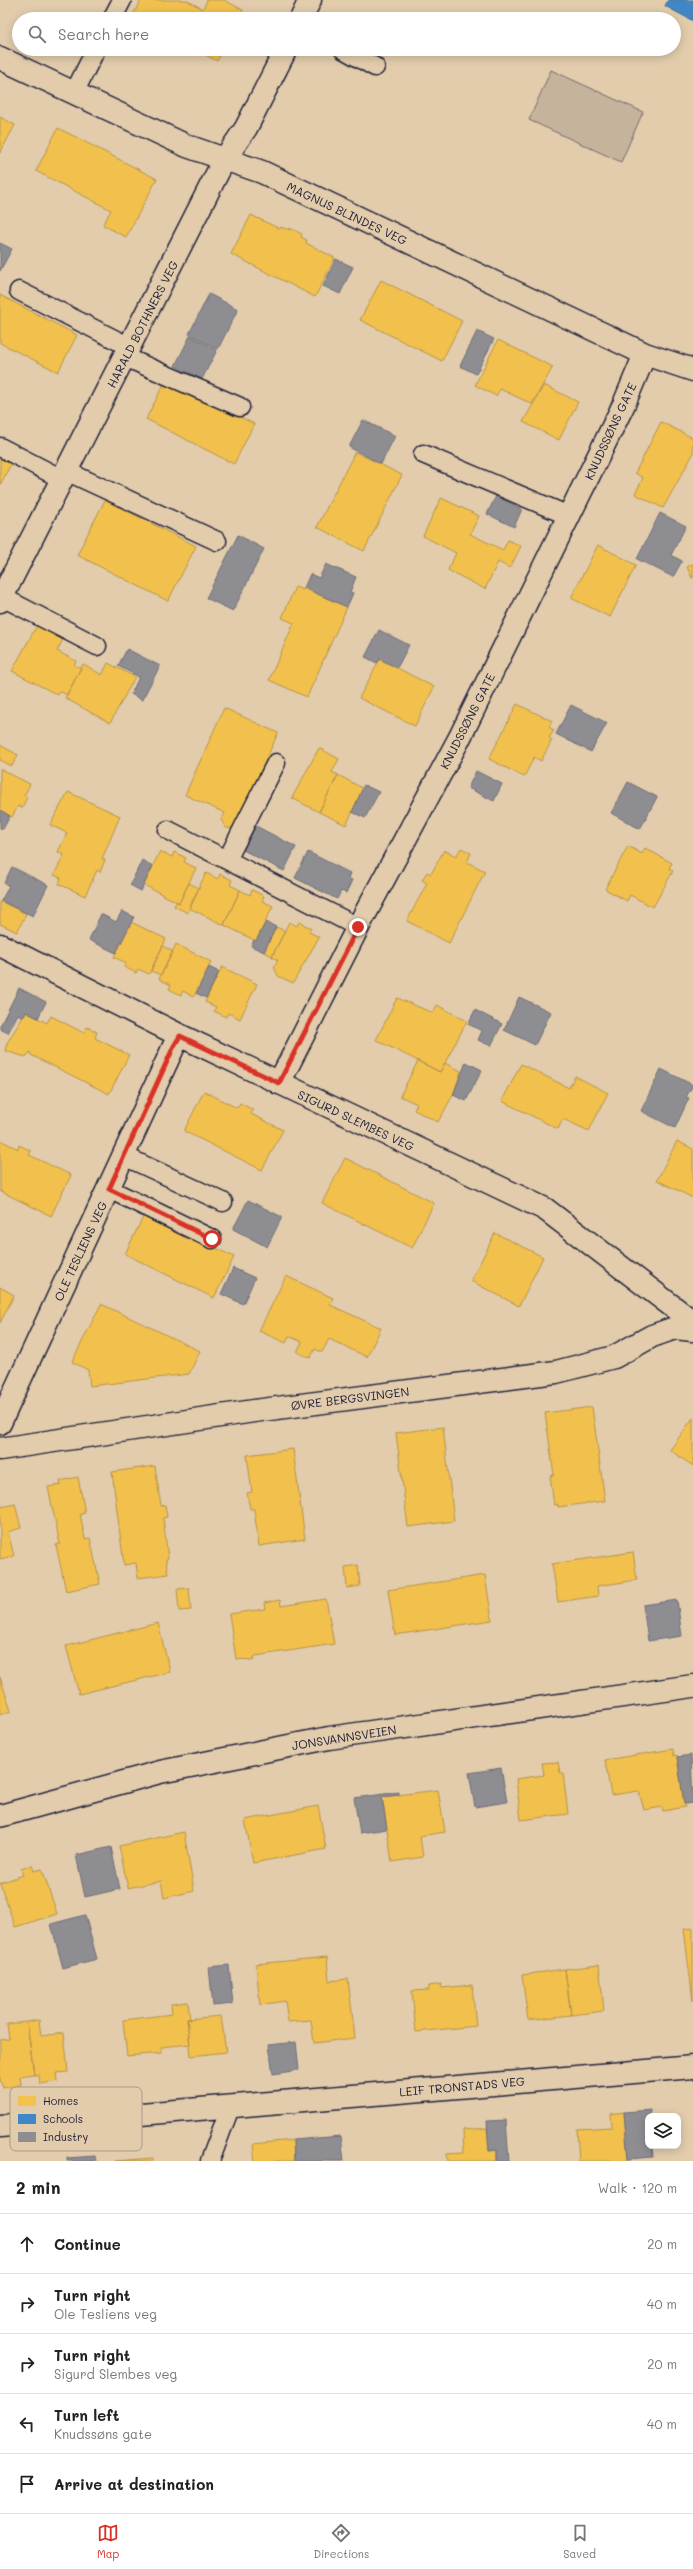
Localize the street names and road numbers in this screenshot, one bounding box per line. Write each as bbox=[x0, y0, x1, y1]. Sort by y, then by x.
street label: MAGNUS BLINDES VEG bbox=[284, 178, 410, 248]
street label: HARALD BOTHNERS VEG bbox=[103, 257, 181, 390]
street label: KNUDSSØNS GATE bbox=[580, 380, 640, 482]
street label: KNUDSSØNS GATE bbox=[436, 670, 498, 772]
street label: SIGURD SLEMBES VEG bbox=[295, 1086, 417, 1154]
street label: OLE TESLIENS VEG bbox=[50, 1198, 110, 1303]
street label: ØVRE BERGSVINGEN bbox=[290, 1383, 410, 1413]
street label: JONSVANNSVEIEN bbox=[290, 1721, 398, 1753]
street label: LEIF TRONSTADS VEG bbox=[399, 2073, 525, 2099]

